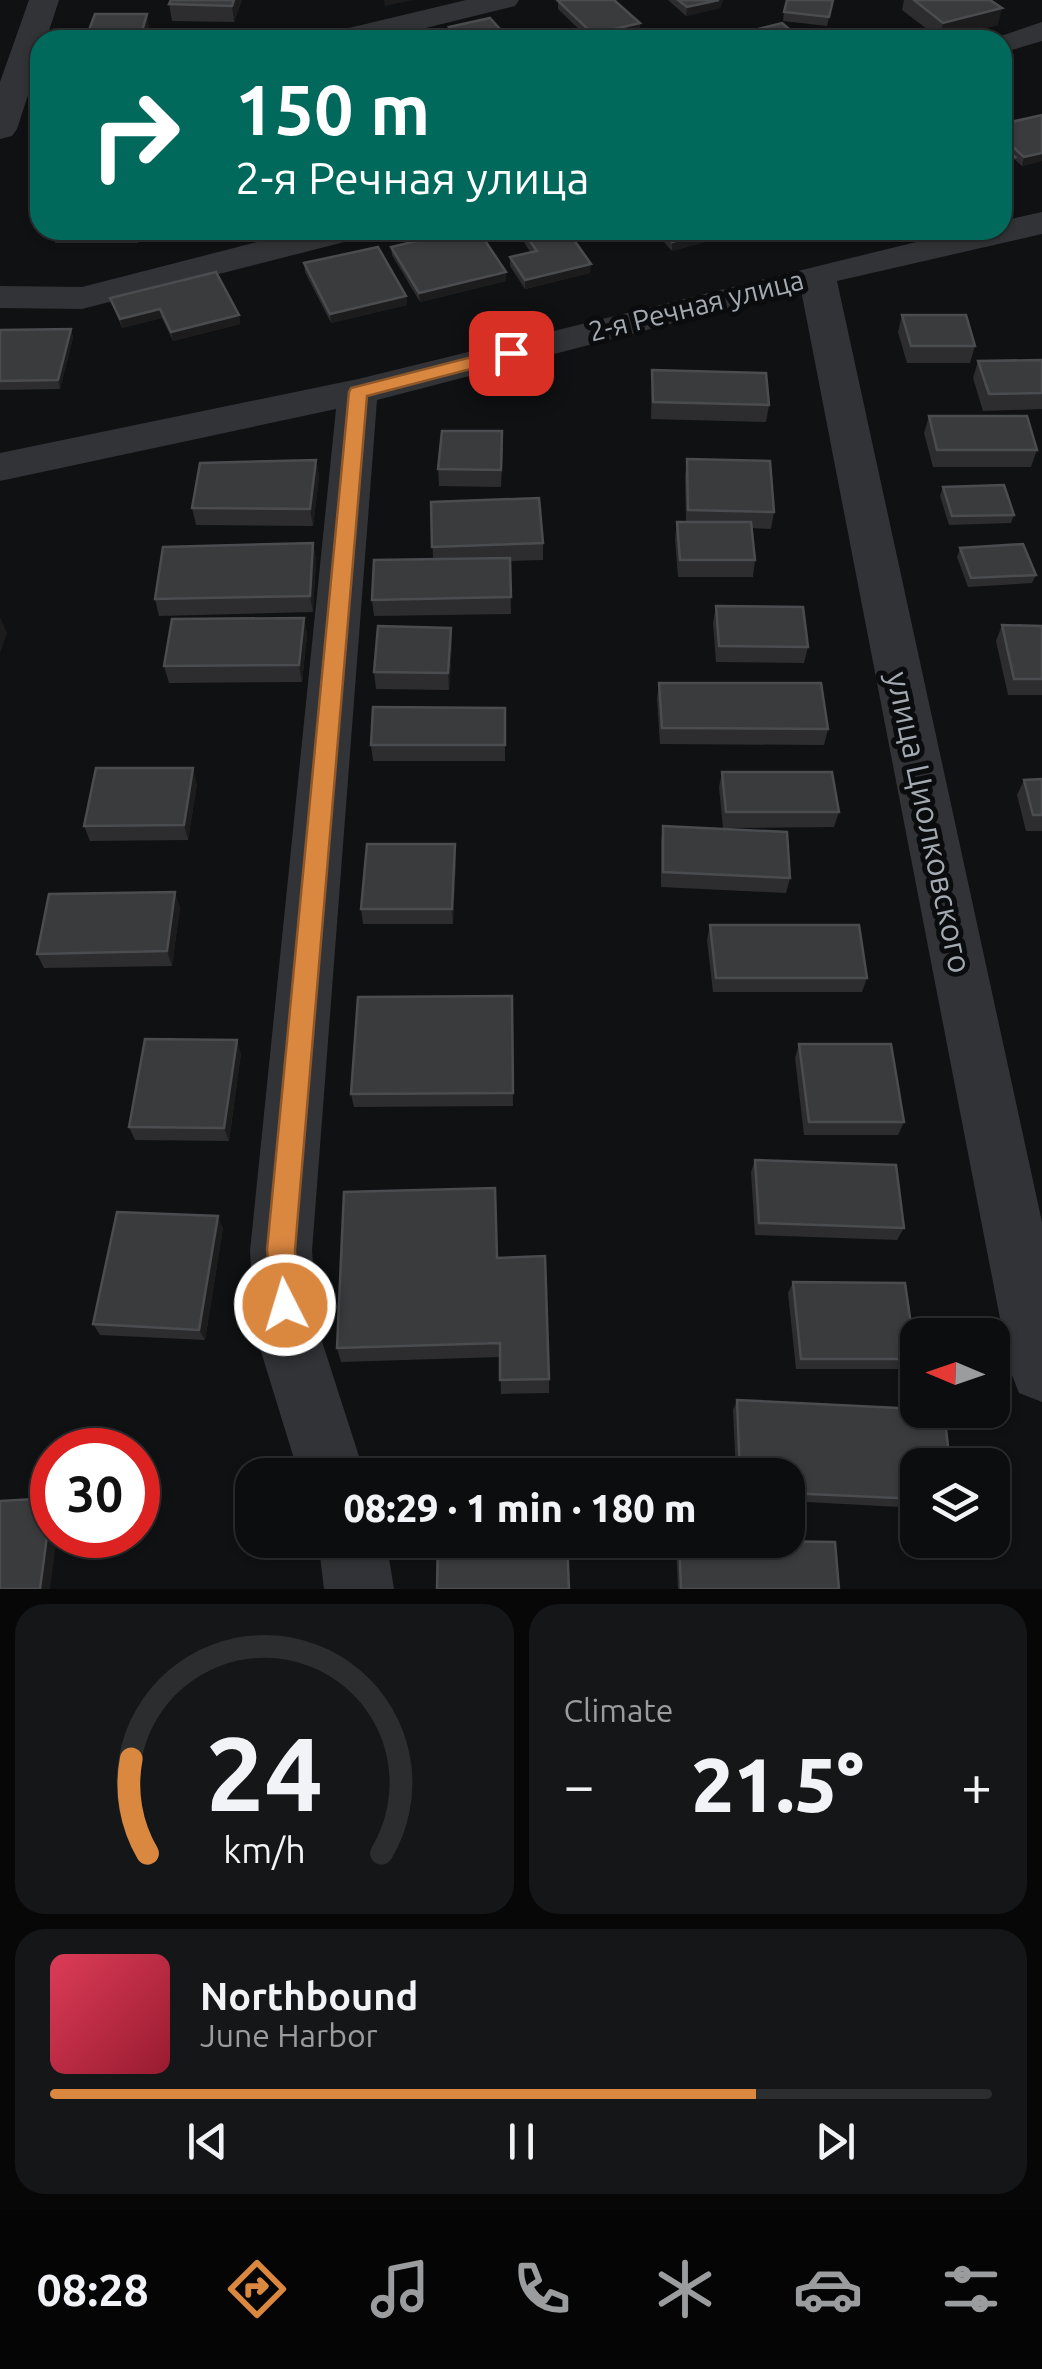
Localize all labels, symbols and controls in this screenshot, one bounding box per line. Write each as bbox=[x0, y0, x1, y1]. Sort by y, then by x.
icon: right bbox=[70, 70, 200, 200]
text: 150 m bbox=[235, 70, 430, 148]
text: 2-я Речная улица bbox=[235, 152, 590, 203]
street label: 2-я Речная улица bbox=[585, 263, 807, 347]
pin bbox=[469, 311, 554, 396]
icon: arrive bbox=[484, 326, 539, 381]
street label: улица Циолковского bbox=[880, 668, 980, 976]
position arrow bbox=[233, 1253, 337, 1357]
north arrow bbox=[900, 1318, 1010, 1428]
map controls bbox=[900, 1318, 1010, 1558]
speed limit sign: 30 bbox=[30, 1428, 160, 1558]
button: layers bbox=[900, 1448, 1010, 1558]
text: 08:29 · 1 min · 180 m bbox=[343, 1487, 697, 1529]
text: Climate bbox=[564, 1692, 674, 1728]
text: 24 bbox=[206, 1714, 323, 1831]
text: 21.5° bbox=[691, 1742, 864, 1826]
text: − bbox=[564, 1754, 595, 1815]
text: + bbox=[961, 1754, 992, 1815]
text: km/h bbox=[223, 1830, 306, 1870]
text: Northbound bbox=[200, 1975, 418, 2017]
text: June Harbor bbox=[200, 2017, 378, 2053]
icon: previous bbox=[180, 2114, 235, 2169]
icon: pause bbox=[494, 2114, 549, 2169]
icon: next bbox=[808, 2114, 863, 2169]
icon: directions bbox=[222, 2254, 292, 2324]
icon: music bbox=[365, 2254, 435, 2324]
icon: phone bbox=[507, 2254, 577, 2324]
icon: climate bbox=[650, 2254, 720, 2324]
icon: car bbox=[793, 2254, 863, 2324]
icon: filters bbox=[936, 2254, 1006, 2324]
text: 08:28 bbox=[36, 2264, 149, 2315]

